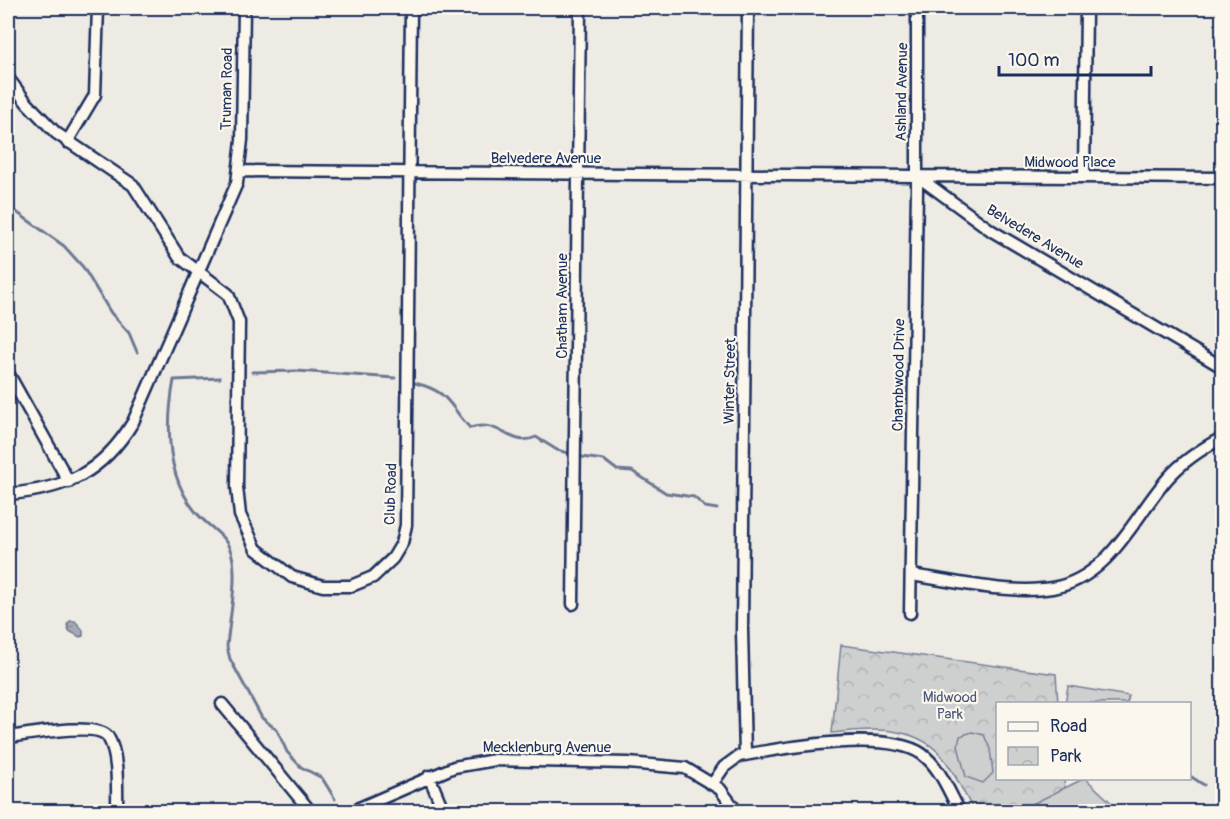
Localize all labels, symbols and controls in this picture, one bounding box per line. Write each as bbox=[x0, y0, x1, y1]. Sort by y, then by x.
scale bar bbox=[999, 39, 1150, 77]
street label: Ashland Avenue bbox=[892, 42, 912, 142]
street label: Truman Road bbox=[217, 47, 237, 131]
text: 100 m bbox=[1008, 49, 1060, 72]
street label: Belvedere Avenue bbox=[491, 149, 602, 168]
street label: Midwood Place bbox=[1024, 153, 1116, 172]
street label: Belvedere Avenue bbox=[983, 200, 1088, 274]
street label: Chatham Avenue bbox=[553, 253, 572, 359]
street label: Chambwood Drive bbox=[889, 318, 909, 432]
street label: Winter Street bbox=[720, 337, 740, 424]
street label: Club Road bbox=[380, 463, 402, 525]
park label: Midwood Park bbox=[923, 688, 977, 724]
legend bbox=[996, 702, 1191, 780]
text: Road bbox=[1050, 715, 1087, 738]
street label: Mecklenburg Avenue bbox=[483, 738, 612, 757]
text: Park bbox=[1050, 745, 1082, 768]

